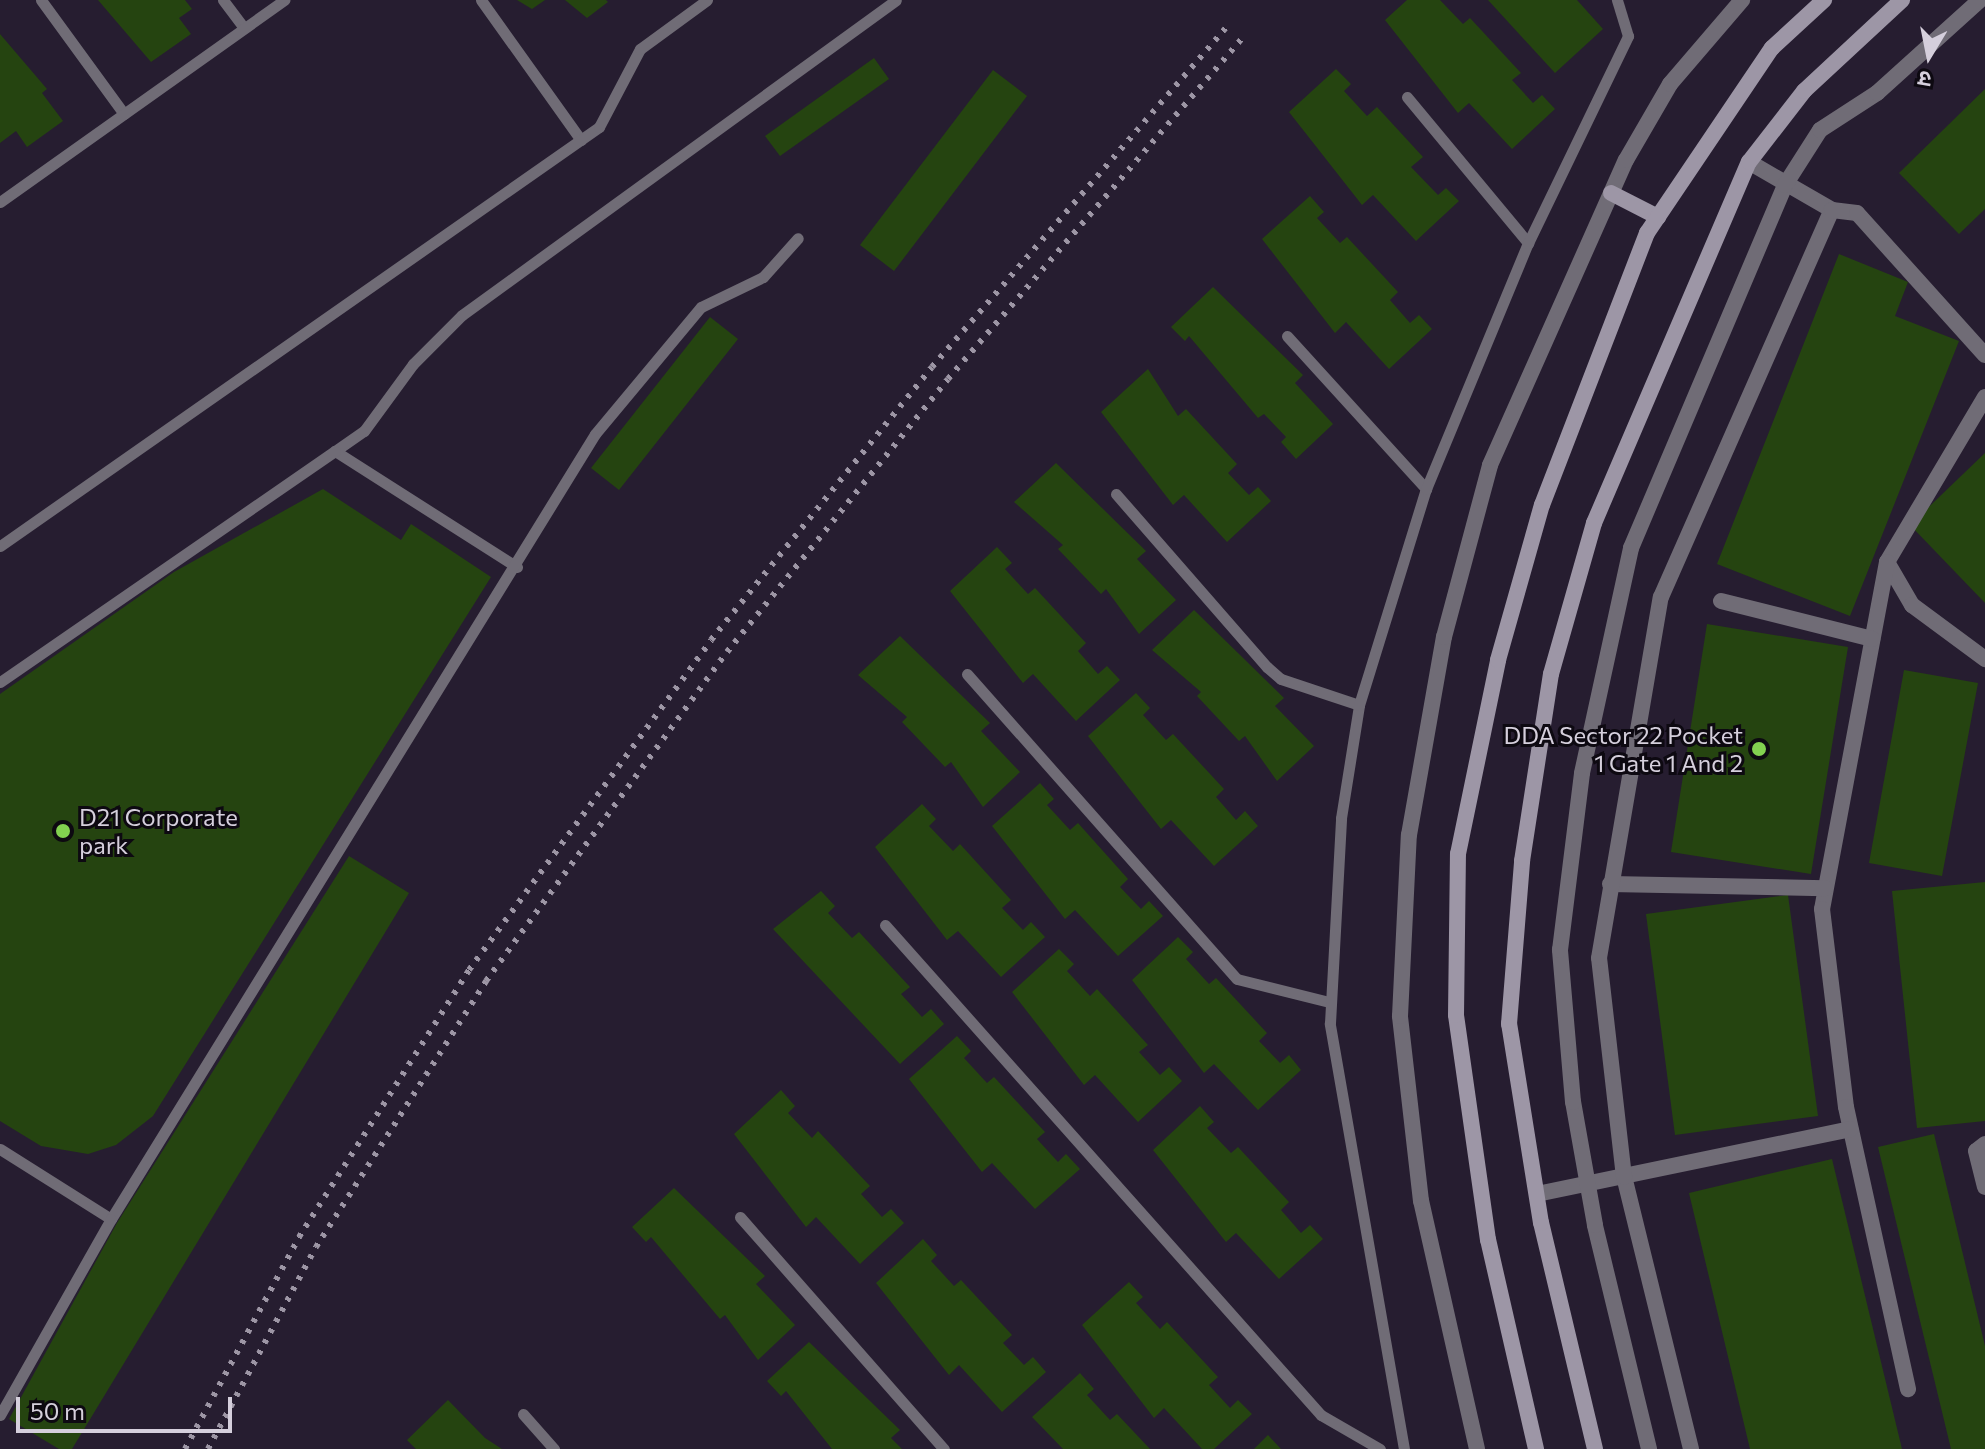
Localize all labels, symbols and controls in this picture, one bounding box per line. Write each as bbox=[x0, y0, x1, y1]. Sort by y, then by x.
north arrow bbox=[1889, 16, 1969, 96]
text: उ bbox=[1916, 66, 1933, 95]
place label: DDA Sector 22 Pocket 1 Gate 1 And 2 bbox=[1504, 721, 1743, 777]
marker: DDA Sector 22 Pocket 1 Gate 1 And 2 bbox=[1750, 740, 1768, 758]
place label: D21 Corporate park bbox=[79, 803, 238, 859]
marker: D21 Corporate park bbox=[54, 822, 72, 840]
scale bar bbox=[20, 1381, 236, 1431]
text: 50 m bbox=[30, 1396, 85, 1425]

